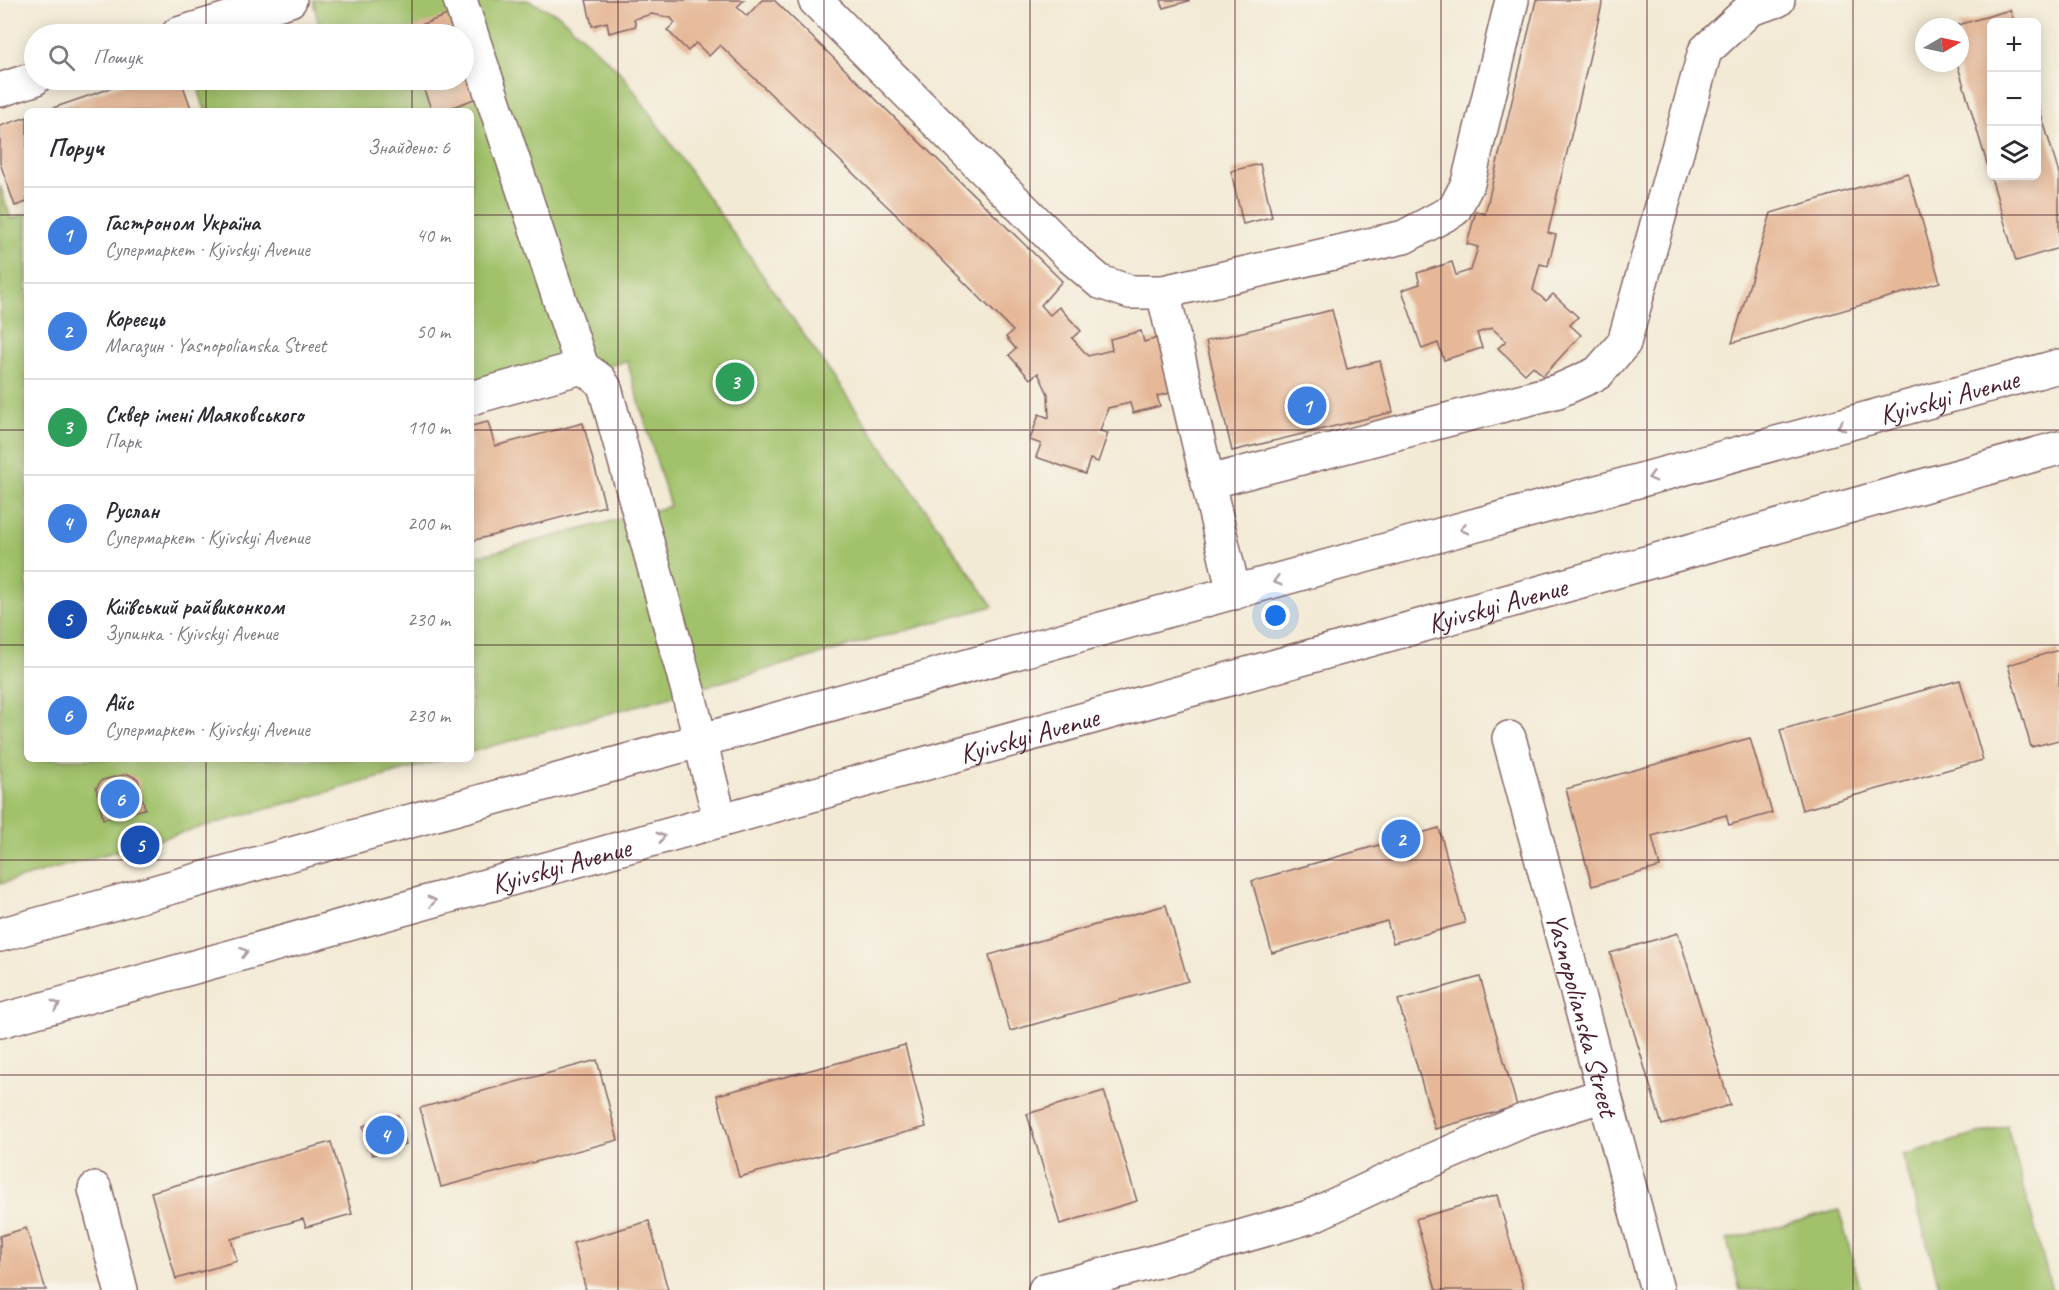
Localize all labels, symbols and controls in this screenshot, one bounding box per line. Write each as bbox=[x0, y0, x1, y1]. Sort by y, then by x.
north arrow bbox=[1915, 18, 1969, 72]
map controls bbox=[1987, 18, 2041, 180]
button: + bbox=[1987, 18, 2041, 72]
search box bbox=[24, 24, 474, 90]
icon: search bbox=[45, 41, 78, 74]
text: Пошук bbox=[93, 43, 142, 71]
button: − bbox=[1987, 72, 2041, 126]
button: layers bbox=[1987, 126, 2041, 180]
text: Поруч bbox=[48, 131, 104, 164]
text: Знайдено: 6 bbox=[368, 135, 450, 160]
text: Гастроном Україна bbox=[105, 209, 260, 237]
text: 1 bbox=[63, 223, 72, 248]
text: 40 m bbox=[416, 223, 450, 248]
text: Супермаркет · Kyivskyi Avenue bbox=[105, 237, 310, 262]
text: Кореєць bbox=[105, 305, 164, 333]
text: 2 bbox=[63, 319, 72, 344]
text: 50 m bbox=[416, 319, 450, 344]
text: Магазин · Yasnopolianska Street bbox=[105, 333, 326, 358]
pin: 3 bbox=[716, 360, 754, 404]
street label: Kyivskyi Avenue bbox=[1875, 360, 2024, 432]
pin: 1 bbox=[1288, 384, 1326, 428]
text: Сквер імені Маяковського bbox=[105, 401, 303, 429]
text: 3 bbox=[63, 415, 72, 440]
text: 110 m bbox=[407, 415, 450, 440]
one-way arrow bbox=[1836, 419, 1846, 431]
text: Парк bbox=[105, 429, 141, 454]
one-way arrow bbox=[1648, 470, 1658, 482]
text: Руслан bbox=[105, 497, 159, 525]
text: 4 bbox=[63, 511, 72, 536]
text: 200 m bbox=[407, 511, 450, 536]
one-way arrow bbox=[1459, 521, 1469, 534]
text: Супермаркет · Kyivskyi Avenue bbox=[105, 525, 310, 550]
street label: Kyivskyi Avenue bbox=[1424, 568, 1572, 640]
one-way arrow bbox=[1272, 574, 1282, 586]
text: Київський райвиконком bbox=[105, 593, 284, 621]
your location bbox=[1261, 601, 1290, 630]
text: 5 bbox=[63, 607, 72, 632]
text: 230 m bbox=[407, 607, 450, 632]
text: Зупинка · Kyivskyi Avenue bbox=[105, 621, 278, 646]
text: Айс bbox=[105, 689, 133, 717]
street label: Kyivskyi Avenue bbox=[955, 698, 1104, 771]
text: 6 bbox=[63, 703, 72, 728]
text: 230 m bbox=[407, 703, 450, 728]
text: Супермаркет · Kyivskyi Avenue bbox=[105, 717, 310, 742]
pin: 6 bbox=[100, 776, 140, 822]
pin: 2 bbox=[1382, 816, 1420, 862]
pin: 5 bbox=[120, 822, 160, 868]
street label: Kyivskyi Avenue bbox=[487, 828, 636, 901]
one-way arrow bbox=[655, 832, 665, 844]
one-way arrow bbox=[427, 895, 437, 908]
street label: Yasnopolianska Street bbox=[1539, 909, 1628, 1122]
one-way arrow bbox=[239, 947, 249, 960]
one-way arrow bbox=[50, 1000, 61, 1012]
pin: 4 bbox=[366, 1112, 404, 1158]

